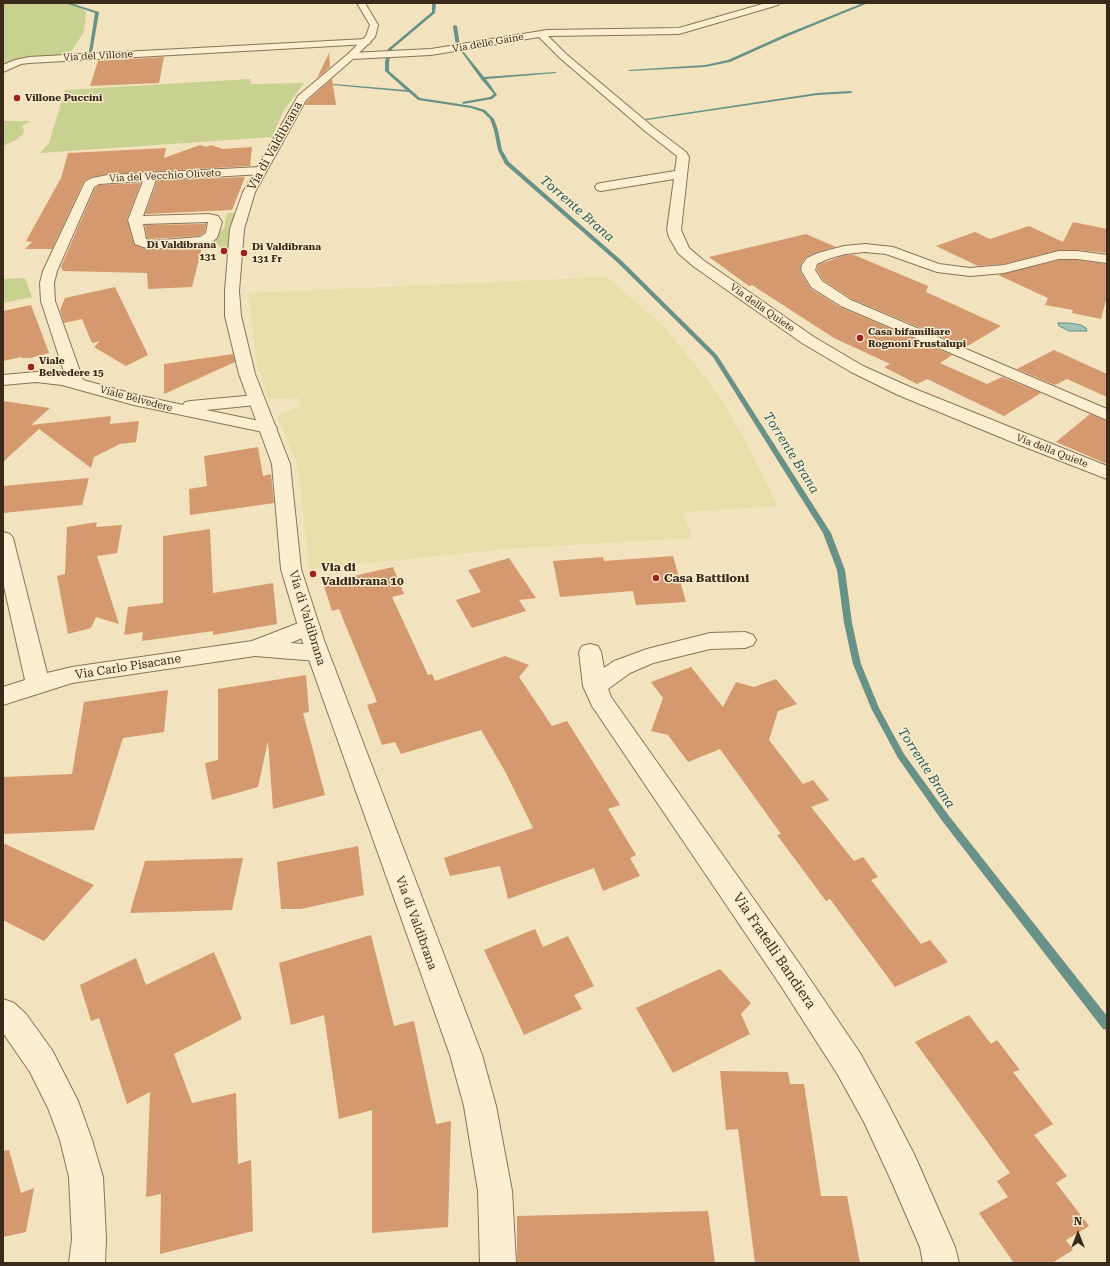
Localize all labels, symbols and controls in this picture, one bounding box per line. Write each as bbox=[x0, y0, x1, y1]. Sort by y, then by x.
street label: Via delle Gaine bbox=[451, 31, 525, 55]
street label: Via del Villone bbox=[63, 48, 133, 64]
place label: Villone Puccini bbox=[25, 92, 102, 104]
marker: Villone Puccini bbox=[12, 93, 22, 103]
street label: Via di Valdibrana bbox=[245, 99, 305, 193]
street label: Via del Vecchio Oliveto bbox=[109, 167, 221, 185]
water label: Torrente Brana bbox=[537, 173, 617, 245]
place label: Di Valdibrana 131 bbox=[147, 239, 216, 262]
place label: Di Valdibrana 131 Fr bbox=[252, 241, 321, 264]
marker: Di Valdibrana 131 bbox=[219, 246, 229, 256]
marker: Di Valdibrana 131 Fr bbox=[239, 248, 249, 258]
street label: Via della Quiete bbox=[727, 281, 797, 335]
place label: Casa bifamiliare Rognoni Frustalupi bbox=[868, 326, 966, 350]
marker: Casa bifamiliare Rognoni Frustalupi bbox=[855, 333, 865, 343]
place label: Viale Belvedere 15 bbox=[39, 355, 104, 378]
marker: Viale Belvedere 15 bbox=[26, 362, 36, 372]
street label: Viale Belvedere bbox=[98, 384, 174, 414]
water label: Torrente Brana bbox=[760, 409, 822, 497]
street label: Via della Quiete bbox=[1014, 432, 1090, 470]
place label: Via di Valdibrana 10 bbox=[321, 560, 404, 588]
street label: Via di Valdibrana bbox=[286, 569, 328, 667]
marker: Via di Valdibrana 10 bbox=[308, 569, 318, 579]
place label: Casa Battiloni bbox=[664, 571, 749, 585]
marker: Casa Battiloni bbox=[651, 573, 661, 583]
street label: Via Carlo Pisacane bbox=[74, 652, 182, 682]
water label: Torrente Brana bbox=[894, 725, 958, 811]
street label: Via di Valdibrana bbox=[392, 874, 440, 972]
street label: Via Fratelli Bandiera bbox=[729, 890, 819, 1012]
north arrow bbox=[1058, 1214, 1098, 1254]
text: N bbox=[1074, 1215, 1082, 1228]

